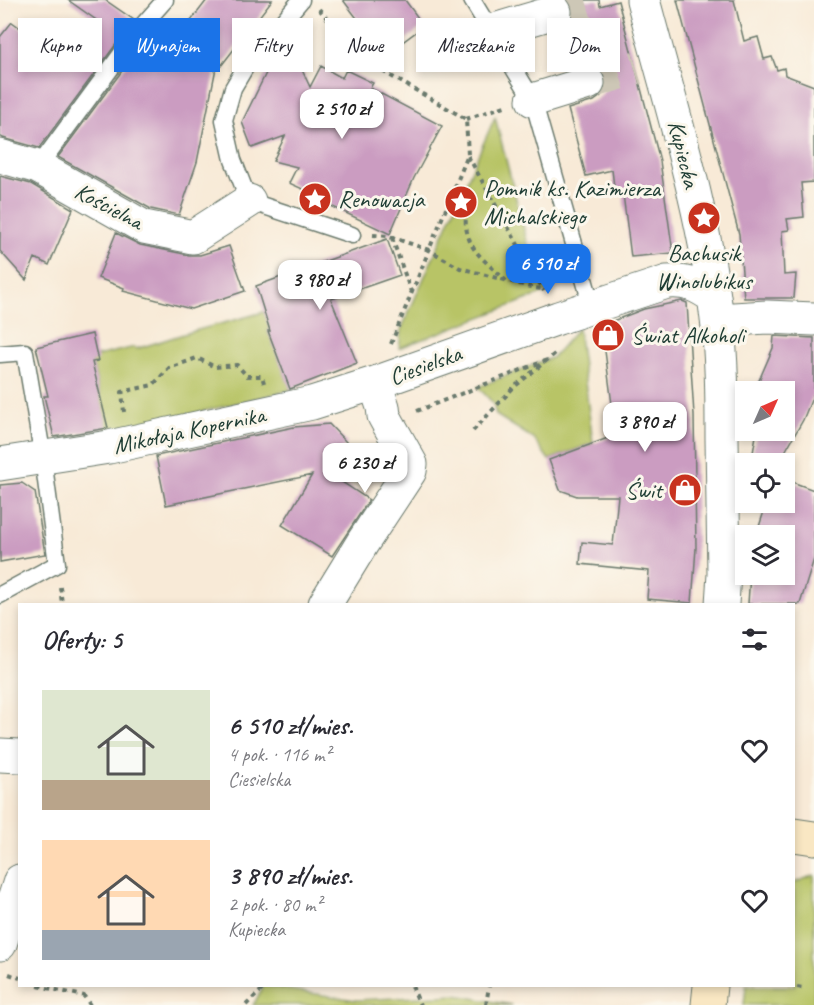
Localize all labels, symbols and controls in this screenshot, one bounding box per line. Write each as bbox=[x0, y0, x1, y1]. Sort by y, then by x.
chip: Kupno bbox=[18, 18, 102, 72]
chip: Wynajem bbox=[114, 18, 220, 72]
chip: Filtry bbox=[232, 18, 313, 72]
chip: Nowe bbox=[325, 18, 404, 72]
chip: Mieszkanie bbox=[416, 18, 535, 72]
chip: Dom bbox=[547, 18, 620, 72]
pin: 2 510 zł bbox=[280, 89, 404, 140]
text: 2 510 zł bbox=[314, 96, 370, 121]
street label: Kupiecka bbox=[661, 117, 707, 192]
place label: Pomnik ks. Kazimierza Michalskiego bbox=[484, 173, 661, 231]
street label: Kościelna bbox=[70, 176, 150, 237]
place icon: Renowacja bbox=[297, 181, 333, 217]
place label: Renowacja bbox=[338, 184, 426, 214]
place icon: Pomnik ks. Kazimierza Michalskiego bbox=[443, 184, 479, 220]
place icon: Bachusik Winolubikus bbox=[686, 200, 722, 236]
place label: Bachusik Winolubikus bbox=[656, 238, 754, 296]
pin: 6 510 zł bbox=[486, 244, 610, 295]
text: 6 510 zł bbox=[520, 251, 576, 276]
pin: 3 980 zł bbox=[258, 260, 382, 311]
text: 3 980 zł bbox=[292, 267, 348, 292]
shop icon: Świat Alkoholi bbox=[590, 317, 626, 353]
place label: Świat Alkoholi bbox=[631, 320, 747, 350]
street label: Ciesielska bbox=[385, 338, 467, 392]
north arrow bbox=[735, 381, 795, 441]
map controls bbox=[735, 381, 795, 585]
street label: Mikołaja Kopernika bbox=[110, 399, 270, 461]
pin: 3 890 zł bbox=[583, 402, 707, 453]
text: 3 890 zł bbox=[617, 409, 673, 434]
pin: 6 230 zł bbox=[303, 443, 427, 494]
text: 6 230 zł bbox=[337, 450, 393, 475]
button: locate bbox=[735, 453, 795, 513]
shop icon: Świt bbox=[667, 472, 703, 508]
place label: Świt bbox=[625, 475, 664, 505]
button: layers bbox=[735, 525, 795, 585]
text: Oferty: 5 bbox=[42, 623, 122, 656]
icon: filters bbox=[738, 623, 771, 656]
text: 6 510 zł/mies. bbox=[228, 709, 353, 742]
icon: home bbox=[90, 714, 162, 786]
icon: heart bbox=[738, 734, 771, 767]
text: 4 pok. · 116 m² bbox=[228, 742, 331, 767]
text: Ciesielska bbox=[228, 767, 290, 792]
text: 3 890 zł/mies. bbox=[228, 859, 353, 892]
icon: home bbox=[90, 864, 162, 936]
icon: heart bbox=[738, 884, 771, 917]
text: 2 pok. · 80 m² bbox=[228, 892, 322, 917]
text: Kupiecka bbox=[228, 917, 285, 942]

